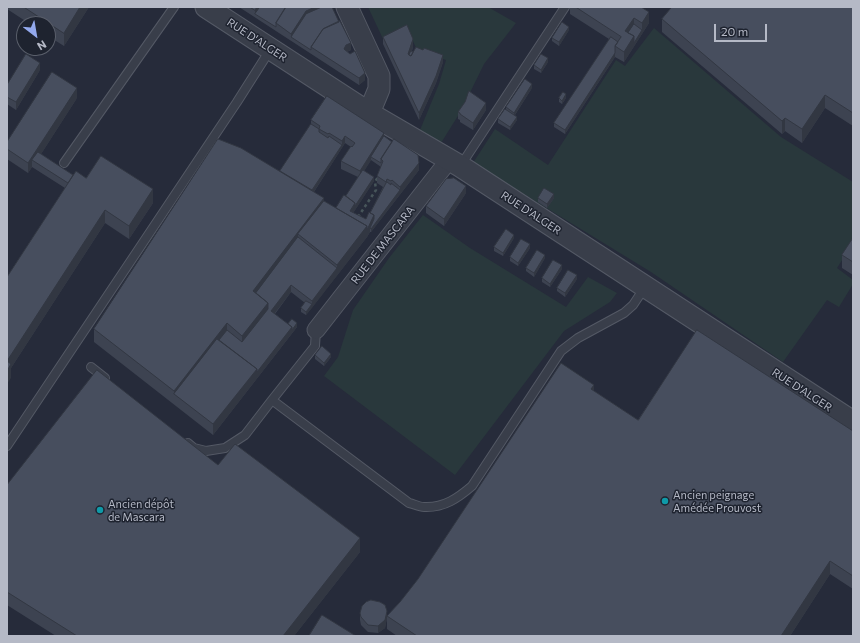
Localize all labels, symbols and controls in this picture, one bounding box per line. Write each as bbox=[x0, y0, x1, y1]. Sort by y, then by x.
north arrow bbox=[16, 16, 56, 56]
street label: RUE D'ALGER bbox=[224, 16, 290, 64]
scale bar bbox=[716, 16, 769, 42]
text: 20 m bbox=[721, 24, 748, 38]
text: N bbox=[35, 38, 49, 54]
street label: RUE D'ALGER bbox=[498, 189, 564, 237]
street label: RUE DE MASCARA bbox=[348, 203, 418, 287]
street label: RUE D'ALGER bbox=[769, 366, 835, 414]
place label: Ancien peignage Amédée Prouvost bbox=[673, 488, 761, 514]
marker: Ancien peignage Amédée Prouvost bbox=[660, 496, 670, 506]
place label: Ancien dépôt de Mascara bbox=[108, 497, 174, 523]
marker: Ancien dépôt de Mascara bbox=[95, 505, 105, 515]

